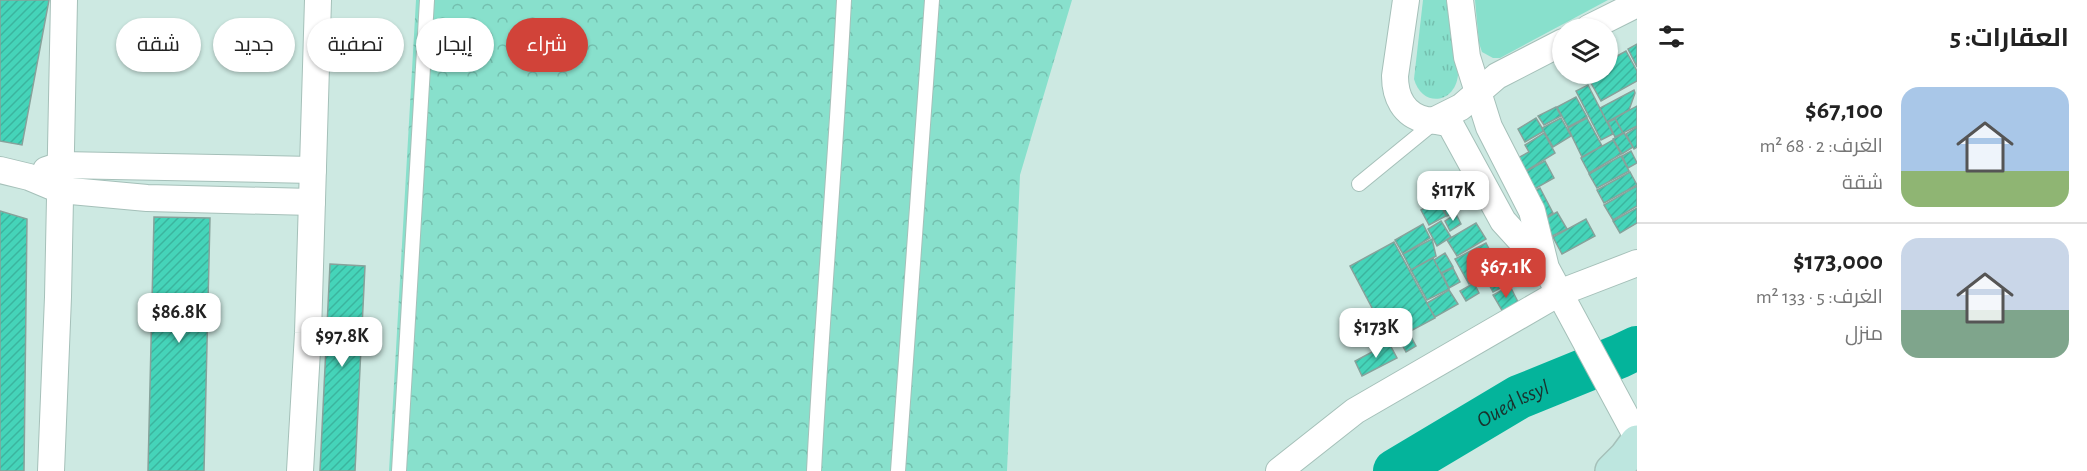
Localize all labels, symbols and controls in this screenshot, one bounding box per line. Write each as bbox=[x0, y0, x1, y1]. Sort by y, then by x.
chip: شقة bbox=[116, 18, 201, 72]
chip: جديد bbox=[213, 18, 295, 72]
chip: تصفية bbox=[307, 18, 404, 72]
chip: إيجار bbox=[416, 18, 494, 72]
chip: شراء bbox=[506, 18, 588, 72]
map controls bbox=[1552, 18, 1618, 84]
button: layers bbox=[1552, 18, 1618, 84]
icon: filters bbox=[1655, 20, 1688, 53]
text: العقارات: 5 bbox=[1950, 25, 2069, 51]
text: $67,100 bbox=[1805, 97, 1883, 123]
icon: home bbox=[1949, 111, 2021, 183]
text: الغرف: 2 · 68 m² bbox=[1759, 136, 1883, 156]
pin: $117K bbox=[1411, 171, 1495, 222]
text: شقة bbox=[1842, 173, 1883, 193]
text: $117K bbox=[1431, 180, 1475, 200]
pin: $67.1K bbox=[1457, 248, 1555, 299]
text: $173,000 bbox=[1793, 248, 1883, 274]
text: $67.1K bbox=[1481, 257, 1531, 277]
icon: home bbox=[1949, 262, 2021, 334]
text: الغرف: 5 · 133 m² bbox=[1756, 287, 1883, 307]
pin: $86.8K bbox=[130, 293, 228, 344]
text: $86.8K bbox=[152, 302, 206, 322]
pin: $173K bbox=[1334, 308, 1418, 359]
pin: $97.8K bbox=[293, 317, 391, 368]
text: $173K bbox=[1353, 317, 1399, 337]
text: منزل bbox=[1845, 324, 1883, 344]
text: $97.8K bbox=[315, 326, 369, 346]
water label: Oued Issyl bbox=[1473, 376, 1552, 432]

